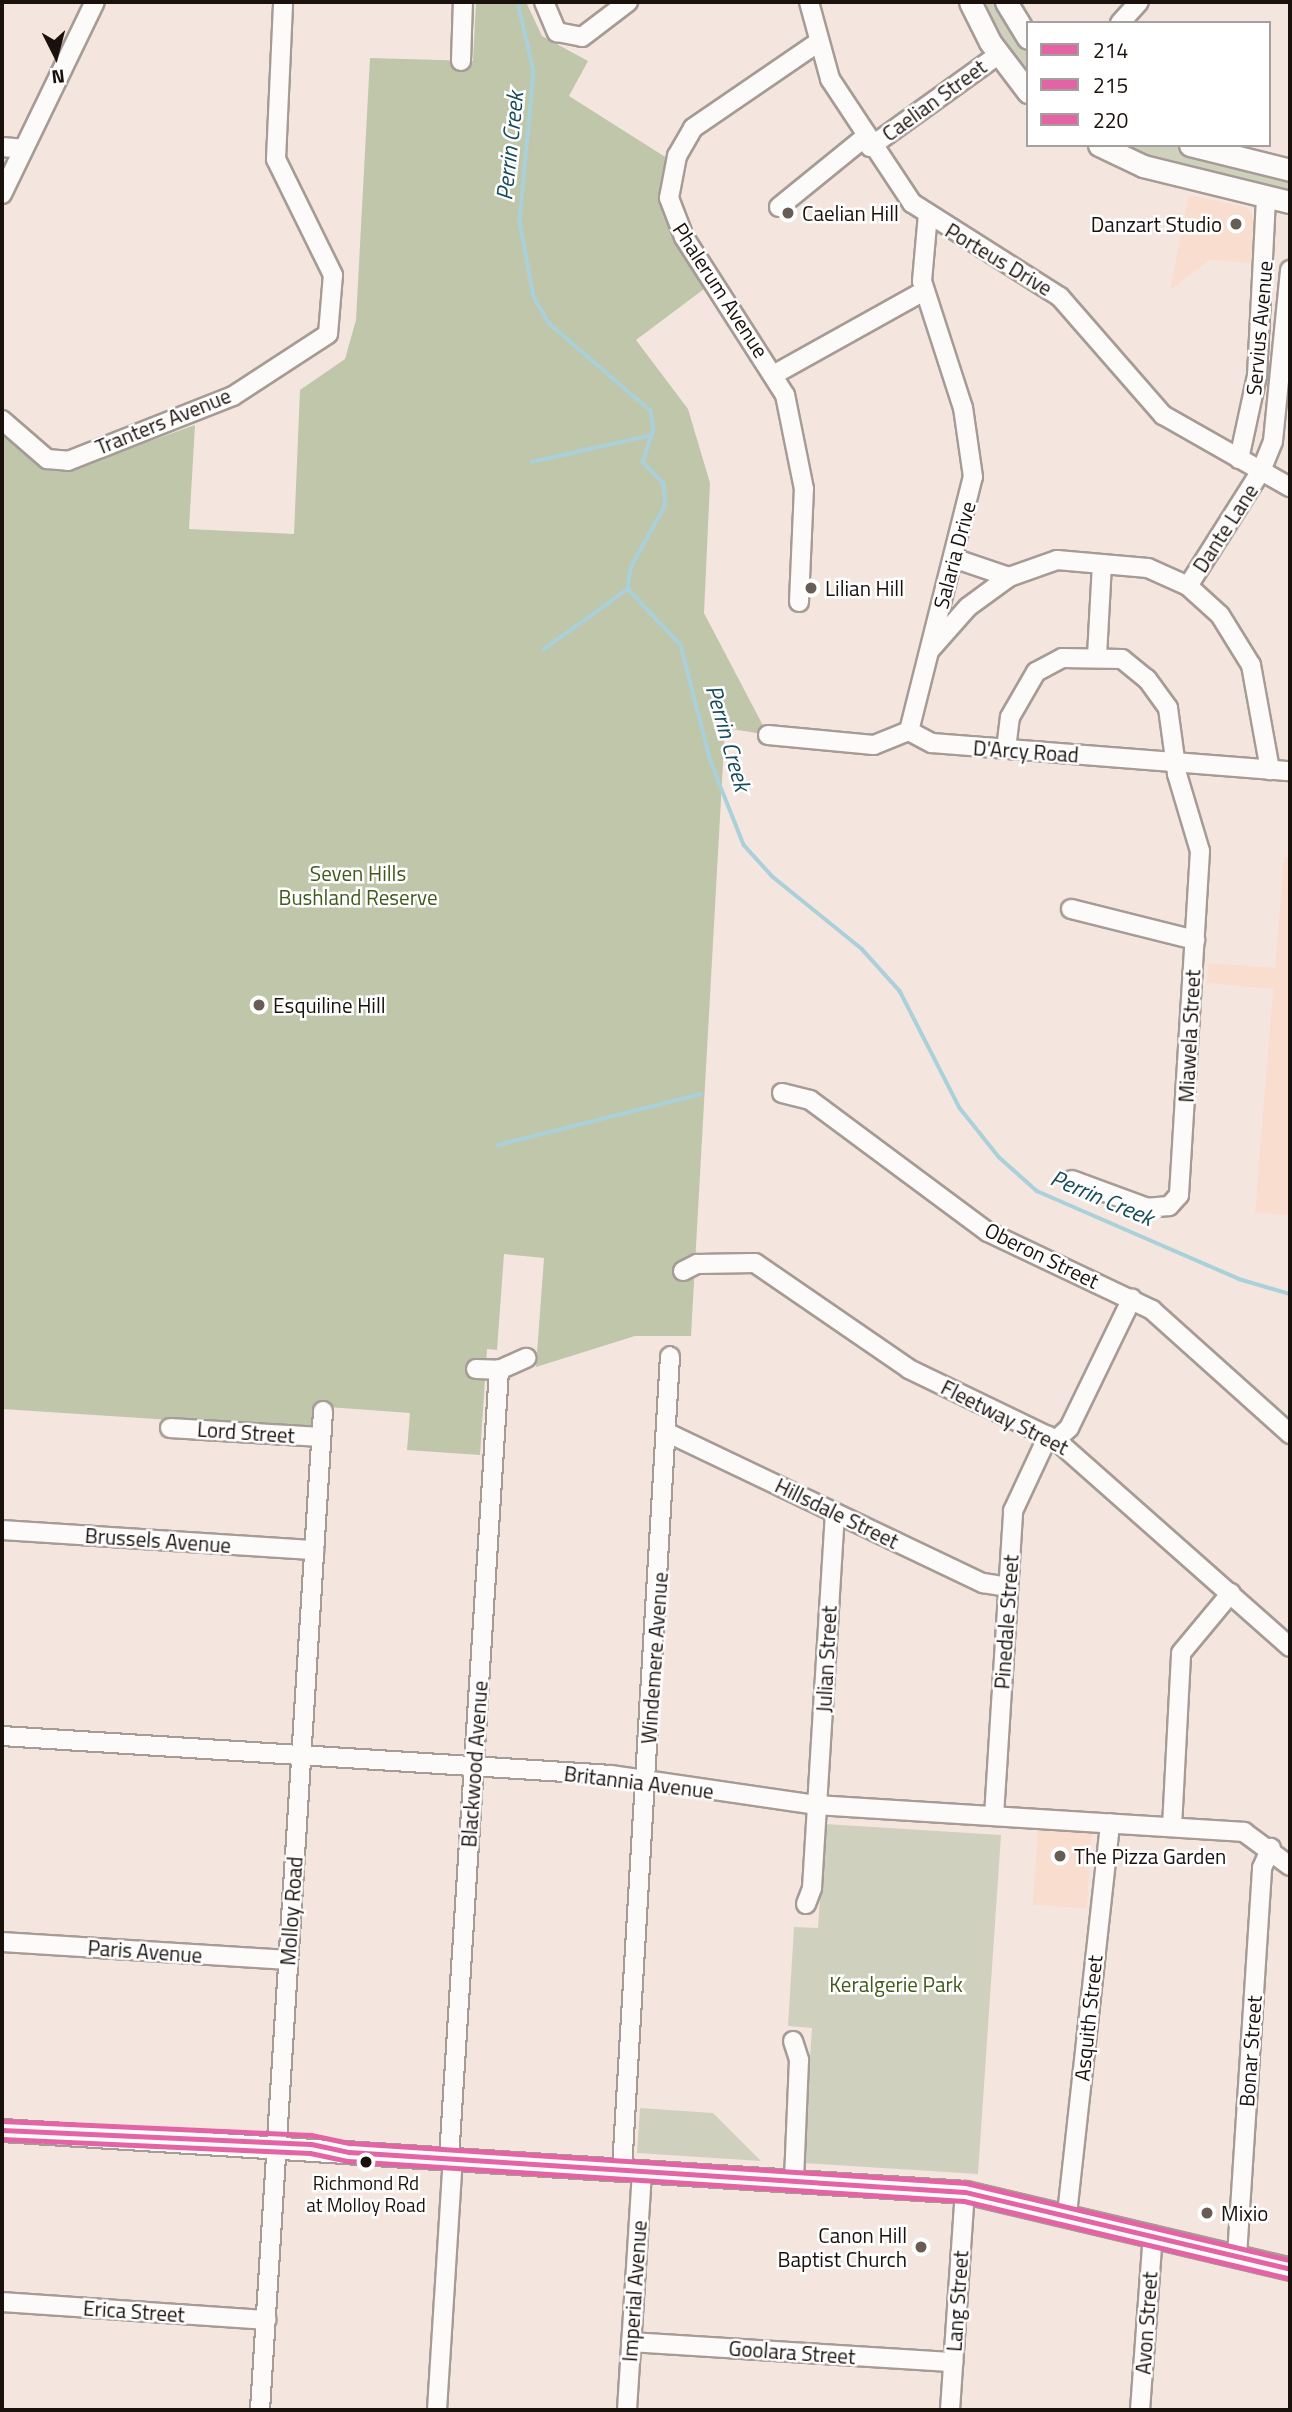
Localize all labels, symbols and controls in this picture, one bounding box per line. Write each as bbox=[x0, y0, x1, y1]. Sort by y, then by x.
north arrow bbox=[21, 21, 91, 91]
legend bbox=[1026, 21, 1271, 147]
text: 214 bbox=[1093, 34, 1128, 66]
street label: Caelian Street bbox=[877, 54, 991, 146]
text: N bbox=[50, 62, 66, 92]
text: 215 bbox=[1093, 69, 1128, 101]
water label: Perrin Creek bbox=[491, 90, 529, 202]
text: 220 bbox=[1093, 104, 1128, 136]
place label: Caelian Hill bbox=[802, 200, 899, 226]
marker: Caelian Hill bbox=[780, 205, 796, 221]
place label: Danzart Studio bbox=[1091, 211, 1222, 237]
marker: Danzart Studio bbox=[1228, 216, 1244, 232]
street label: Porteus Drive bbox=[941, 217, 1057, 301]
street label: Phalerum Avenue bbox=[668, 218, 774, 362]
street label: Servius Avenue bbox=[1241, 260, 1277, 396]
street label: Tranters Avenue bbox=[92, 382, 234, 460]
street label: Dante Lane bbox=[1187, 479, 1263, 577]
street label: Salaria Drive bbox=[928, 499, 980, 611]
place label: Lilian Hill bbox=[825, 575, 904, 601]
marker: Lilian Hill bbox=[803, 580, 819, 596]
water label: Perrin Creek bbox=[700, 682, 756, 794]
street label: D'Arcy Road bbox=[972, 735, 1080, 767]
park label: Seven Hills Bushland Reserve bbox=[278, 860, 438, 910]
street label: Miawela Street bbox=[1173, 969, 1205, 1103]
place label: Esquiline Hill bbox=[273, 992, 386, 1018]
marker: Esquiline Hill bbox=[251, 997, 267, 1013]
water label: Perrin Creek bbox=[1046, 1164, 1158, 1232]
street label: Oberon Street bbox=[981, 1217, 1103, 1293]
street label: Fleetway Street bbox=[937, 1374, 1073, 1460]
street label: Lord Street bbox=[196, 1416, 296, 1448]
street label: Hillsdale Street bbox=[771, 1472, 903, 1554]
street label: Brussels Avenue bbox=[84, 1522, 232, 1558]
street label: Pinedale Street bbox=[989, 1554, 1023, 1690]
street label: Windemere Avenue bbox=[635, 1571, 673, 1745]
street label: Julian Street bbox=[811, 1605, 841, 1713]
street label: Blackwood Avenue bbox=[456, 1680, 492, 1848]
street label: Britannia Avenue bbox=[563, 1760, 715, 1804]
place label: The Pizza Garden bbox=[1074, 1843, 1226, 1869]
marker: The Pizza Garden bbox=[1052, 1848, 1068, 1864]
street label: Molloy Road bbox=[275, 1856, 307, 1966]
street label: Paris Avenue bbox=[87, 1934, 203, 1968]
street label: Asquith Street bbox=[1069, 1954, 1107, 2082]
park label: Keralgerie Park bbox=[829, 1971, 963, 1997]
street label: Bonar Street bbox=[1234, 1994, 1266, 2108]
marker: Richmond Rd at Molloy Road bbox=[359, 2155, 373, 2169]
place label: Richmond Rd at Molloy Road bbox=[306, 2172, 426, 2216]
place label: Mixio bbox=[1221, 2200, 1268, 2226]
marker: Mixio bbox=[1199, 2205, 1215, 2221]
street label: Imperial Avenue bbox=[616, 2219, 652, 2363]
place label: Canon Hill Baptist Church bbox=[777, 2222, 907, 2272]
marker: Canon Hill Baptist Church bbox=[913, 2239, 929, 2255]
street label: Lang Street bbox=[941, 2250, 973, 2352]
street label: Avon Street bbox=[1130, 2271, 1162, 2375]
street label: Erica Street bbox=[82, 2295, 186, 2327]
street label: Goolara Street bbox=[728, 2335, 856, 2369]

